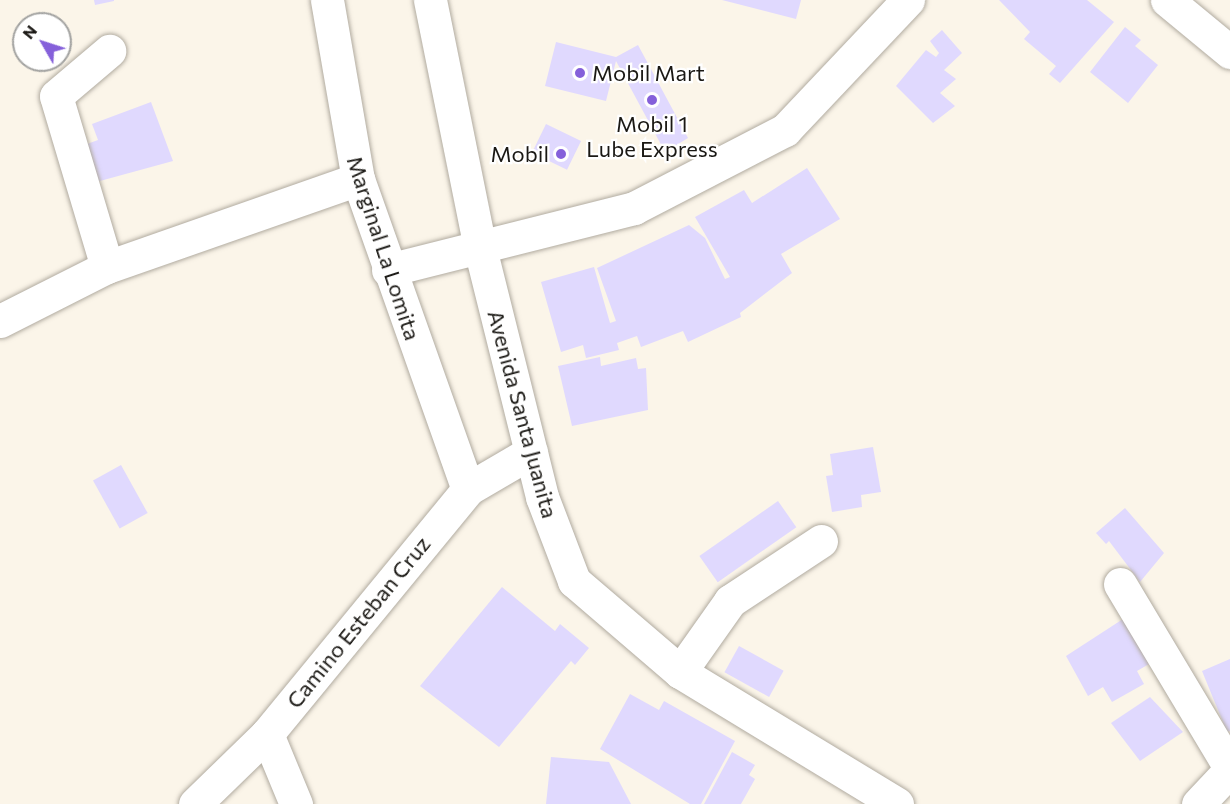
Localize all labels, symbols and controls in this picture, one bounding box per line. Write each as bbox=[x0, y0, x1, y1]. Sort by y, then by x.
north arrow bbox=[12, 12, 72, 72]
text: N bbox=[18, 21, 40, 42]
place label: Mobil Mart bbox=[592, 60, 705, 86]
marker: Mobil Mart bbox=[573, 66, 587, 80]
marker: Mobil 1 Lube Express bbox=[645, 93, 659, 107]
place label: Mobil 1 Lube Express bbox=[586, 110, 718, 162]
place label: Mobil bbox=[491, 141, 549, 167]
marker: Mobil bbox=[554, 147, 568, 161]
street label: Marginal La Lomita bbox=[342, 153, 426, 343]
street label: Avenida Santa Juanita bbox=[483, 307, 563, 521]
street label: Camino Esteban Cruz bbox=[281, 531, 435, 713]

